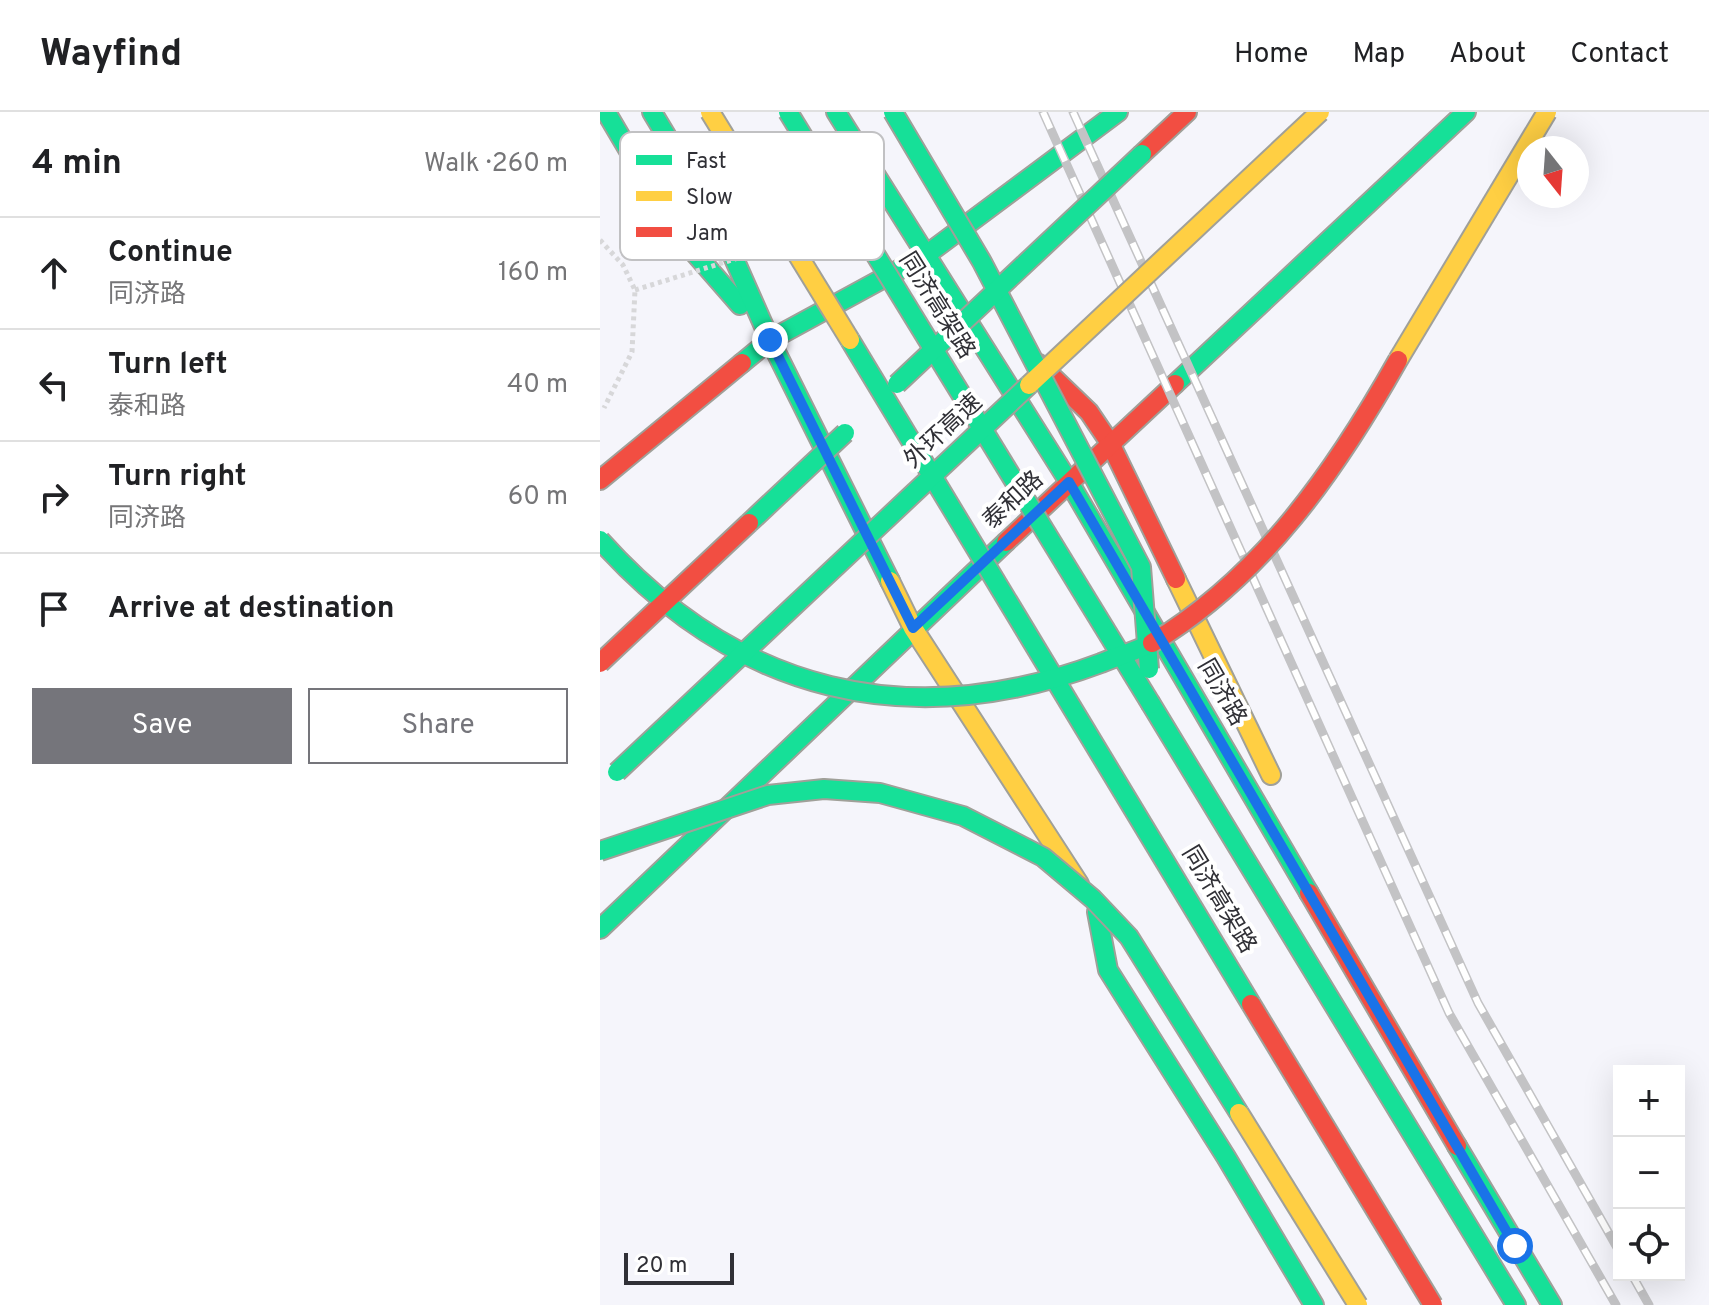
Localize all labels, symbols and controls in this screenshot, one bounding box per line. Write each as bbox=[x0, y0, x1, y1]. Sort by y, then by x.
text: Wayfind bbox=[40, 31, 182, 80]
text: Home bbox=[1234, 37, 1308, 73]
text: Map bbox=[1352, 37, 1405, 73]
text: About bbox=[1449, 37, 1526, 73]
text: Contact bbox=[1570, 37, 1669, 73]
legend bbox=[620, 132, 884, 260]
north arrow bbox=[1517, 136, 1589, 208]
text: 4 min bbox=[32, 143, 122, 186]
text: Walk · 260 m bbox=[424, 148, 568, 181]
text: Fast bbox=[686, 149, 727, 176]
text: Slow bbox=[686, 185, 733, 212]
text: Jam bbox=[686, 221, 729, 248]
text: Continue bbox=[108, 235, 233, 272]
street label: 同济高架路 bbox=[891, 247, 981, 365]
icon: ahead bbox=[32, 251, 76, 295]
text: 160 m bbox=[498, 257, 568, 290]
text: 同济路 bbox=[108, 279, 186, 312]
route end bbox=[752, 322, 788, 358]
text: Turn left bbox=[108, 347, 228, 384]
icon: left bbox=[32, 363, 76, 407]
text: 40 m bbox=[507, 369, 568, 402]
street label: 外环高速 bbox=[899, 388, 989, 476]
text: 泰和路 bbox=[108, 391, 186, 424]
text: Turn right bbox=[108, 459, 246, 496]
street label: 泰和路 bbox=[977, 465, 1051, 537]
icon: right bbox=[32, 475, 76, 519]
text: 60 m bbox=[508, 481, 568, 514]
text: 同济路 bbox=[108, 503, 186, 536]
icon: arrive bbox=[32, 587, 76, 631]
text: Arrive at destination bbox=[108, 591, 394, 628]
street label: 同济路 bbox=[1190, 654, 1252, 732]
button: Save bbox=[32, 688, 292, 764]
button: Share bbox=[308, 688, 568, 764]
street label: 同济高架路 bbox=[1174, 841, 1262, 959]
map controls bbox=[1613, 1065, 1685, 1281]
button: + bbox=[1613, 1065, 1685, 1137]
button: − bbox=[1613, 1137, 1685, 1209]
button: locate bbox=[1613, 1209, 1685, 1281]
route start bbox=[1497, 1228, 1533, 1264]
scale bar bbox=[624, 1249, 734, 1285]
text: 20 m bbox=[636, 1253, 687, 1280]

